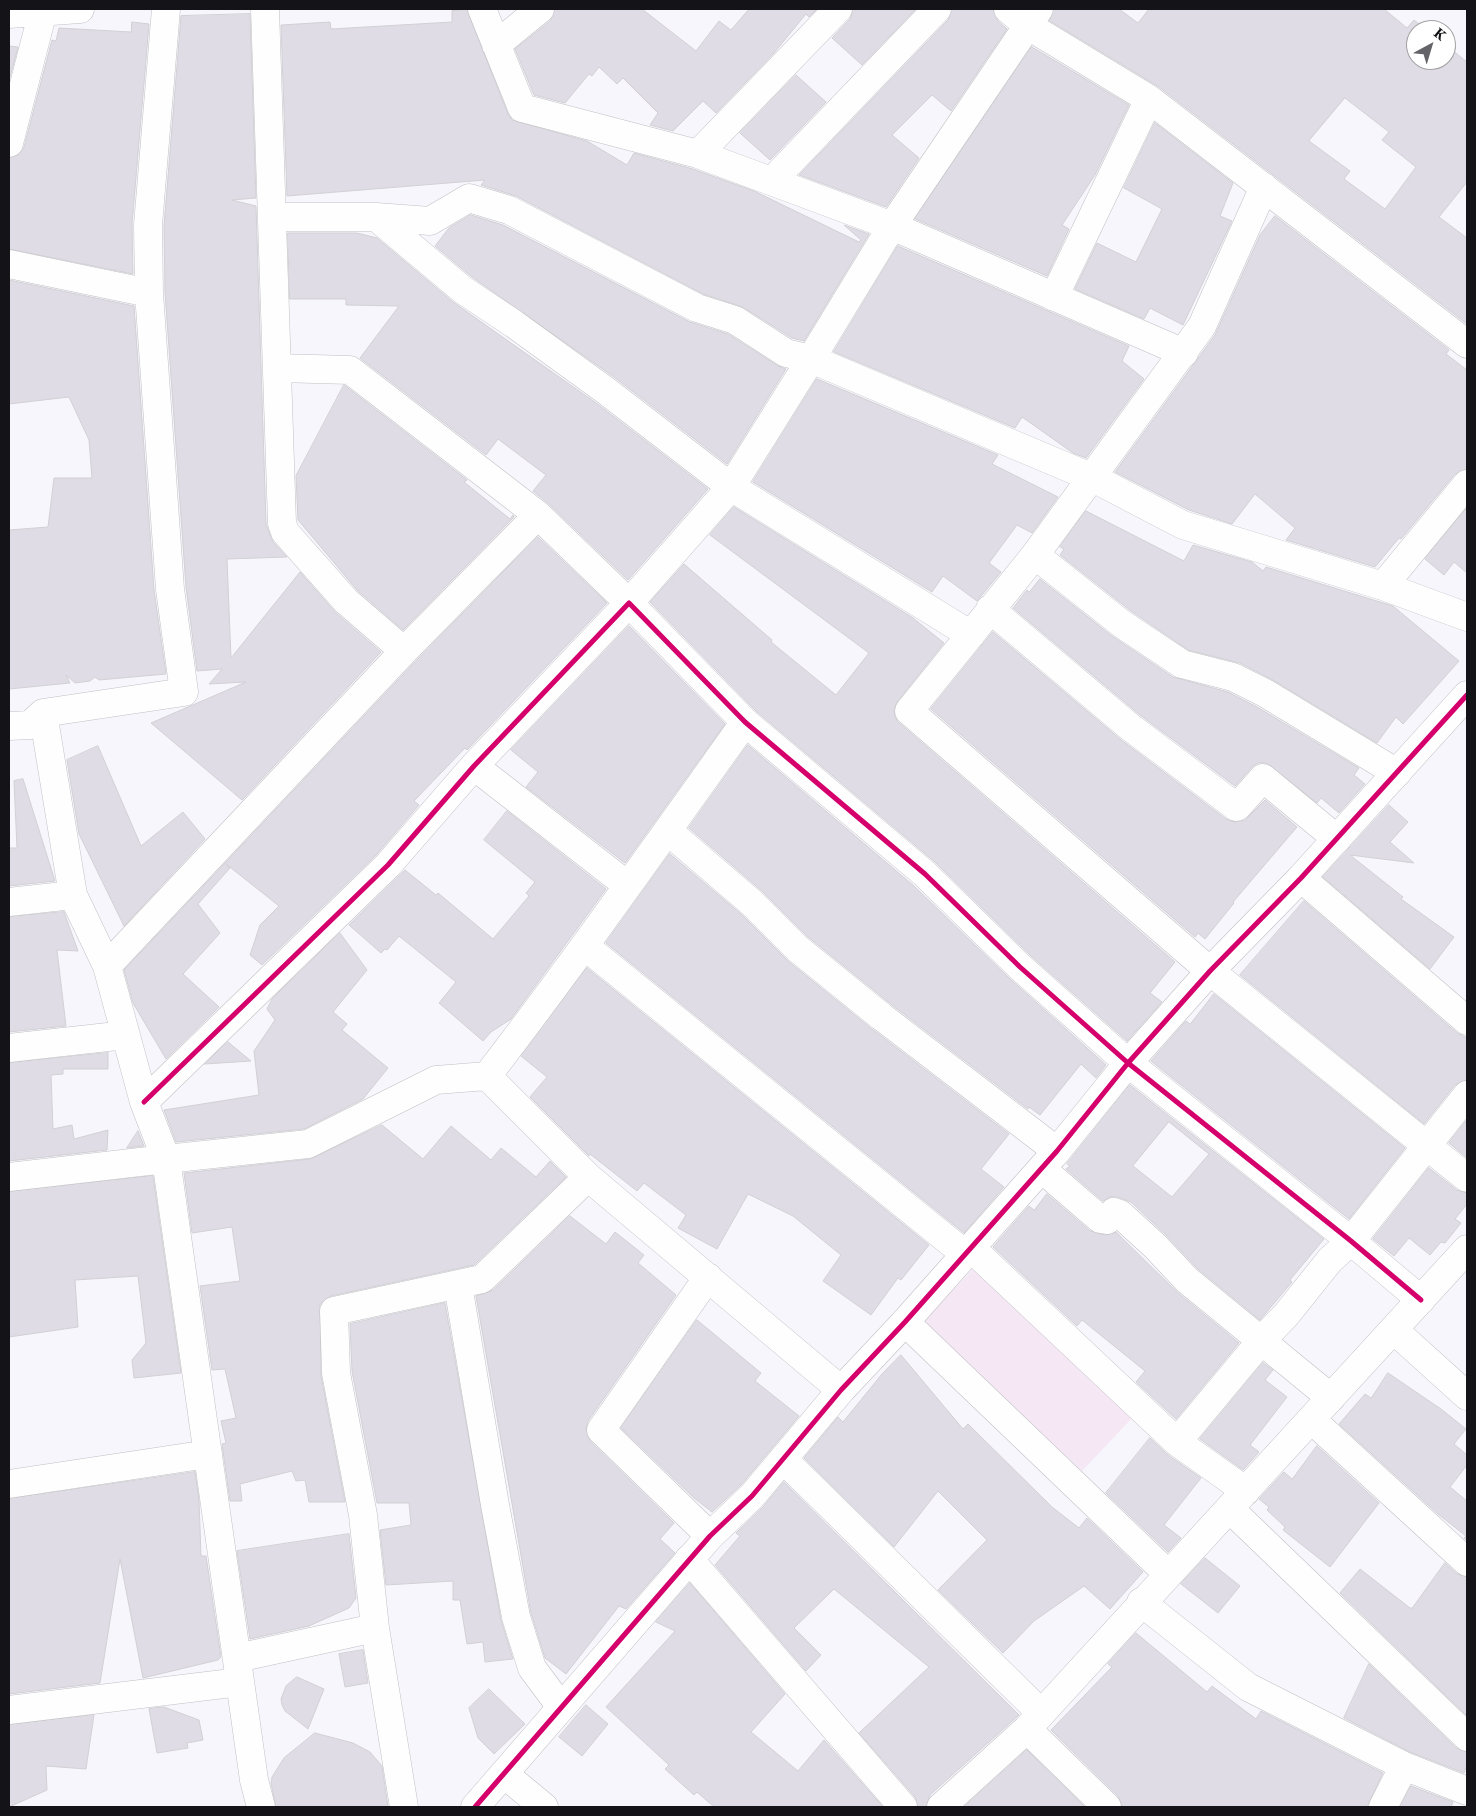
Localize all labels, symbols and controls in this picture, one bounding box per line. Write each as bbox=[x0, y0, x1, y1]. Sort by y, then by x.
north arrow bbox=[1406, 20, 1456, 70]
text: K bbox=[1430, 23, 1450, 44]

